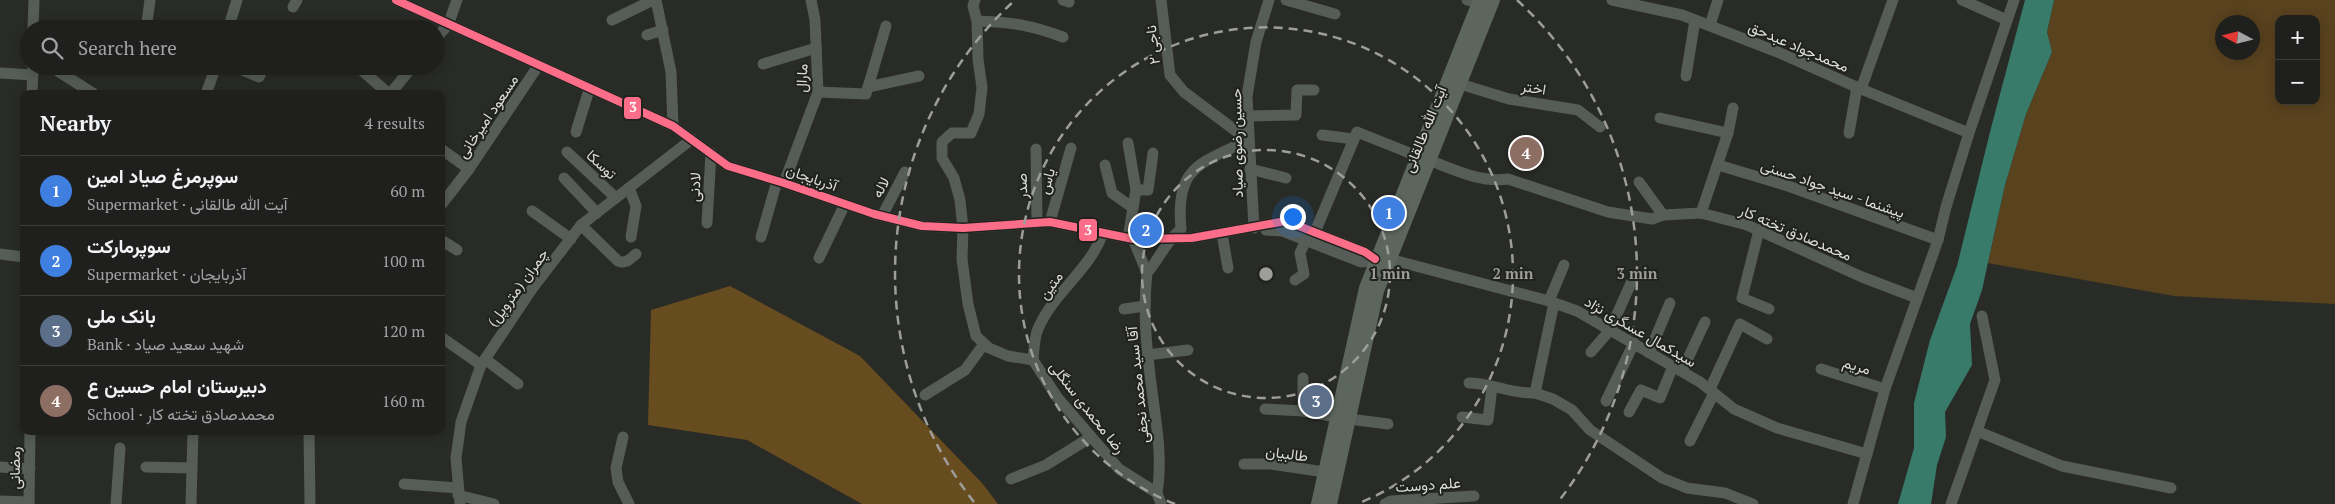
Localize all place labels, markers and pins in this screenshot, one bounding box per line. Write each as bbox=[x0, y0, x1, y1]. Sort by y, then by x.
pin: 4 bbox=[1510, 134, 1542, 172]
pin: 1 bbox=[1373, 194, 1405, 232]
pin: 2 bbox=[1130, 211, 1162, 249]
centre of rings bbox=[1257, 265, 1275, 283]
pin: 3 bbox=[1300, 382, 1332, 420]

